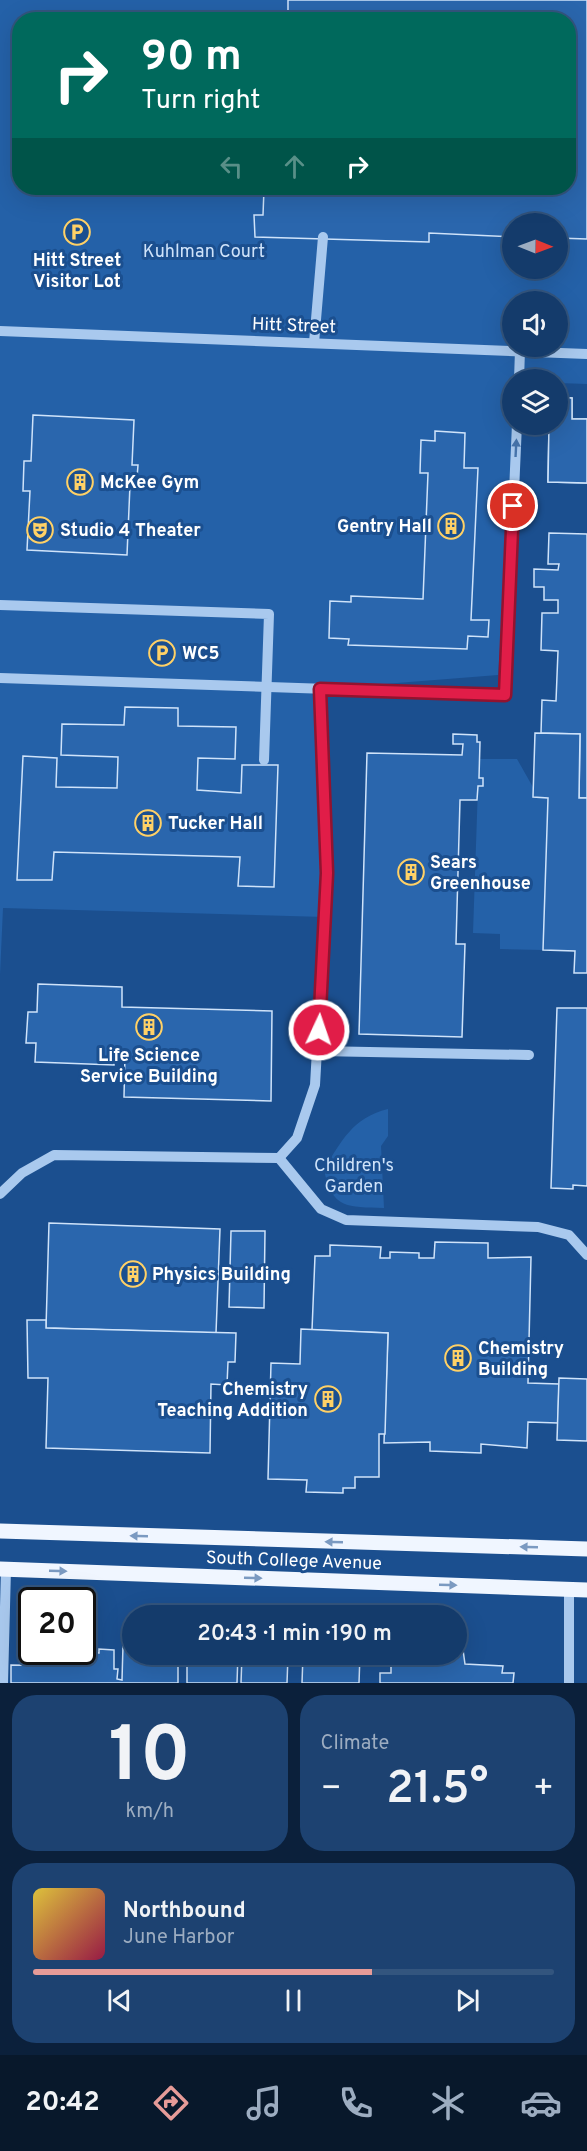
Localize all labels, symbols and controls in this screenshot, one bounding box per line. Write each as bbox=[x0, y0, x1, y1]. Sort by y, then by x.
text: 90 m bbox=[141, 32, 242, 85]
icon: right bbox=[42, 36, 120, 114]
text: Turn right bbox=[141, 84, 260, 118]
icon: left bbox=[215, 150, 248, 183]
icon: ahead bbox=[278, 150, 311, 183]
icon: right bbox=[341, 150, 374, 183]
north arrow bbox=[502, 213, 568, 279]
map controls bbox=[502, 213, 568, 435]
parking icon: Hitt Street Visitor Lot bbox=[62, 217, 92, 247]
park label: Kuhlman Court bbox=[143, 241, 265, 264]
place label: Hitt Street Visitor Lot bbox=[33, 250, 121, 294]
button: sound bbox=[502, 291, 568, 357]
street label: Hitt Street bbox=[251, 314, 336, 339]
button: layers bbox=[502, 369, 568, 435]
one-way arrow bbox=[511, 438, 520, 457]
building icon: McKee Gym bbox=[65, 467, 95, 497]
place label: McKee Gym bbox=[100, 472, 199, 495]
pin bbox=[487, 480, 538, 531]
icon: arrive bbox=[496, 489, 529, 522]
building icon: Gentry Hall bbox=[436, 511, 466, 541]
theatre icon: Studio 4 Theater bbox=[25, 515, 55, 545]
place label: Gentry Hall bbox=[337, 516, 432, 539]
place label: Studio 4 Theater bbox=[60, 520, 201, 543]
parking icon: WC5 bbox=[147, 638, 177, 668]
place label: WC5 bbox=[182, 643, 219, 666]
building icon: Tucker Hall bbox=[133, 808, 163, 838]
place label: Tucker Hall bbox=[168, 813, 263, 836]
place label: Sears Greenhouse bbox=[430, 852, 531, 896]
building icon: Sears Greenhouse bbox=[396, 857, 426, 887]
position arrow bbox=[287, 998, 351, 1062]
building icon: Life Science Service Building bbox=[134, 1012, 164, 1042]
place label: Life Science Service Building bbox=[80, 1045, 218, 1089]
park label: Children's Garden bbox=[314, 1155, 394, 1199]
building icon: Physics Building bbox=[118, 1259, 148, 1289]
place label: Physics Building bbox=[152, 1264, 291, 1287]
place label: Chemistry Building bbox=[478, 1338, 564, 1382]
building icon: Chemistry Building bbox=[443, 1343, 473, 1373]
place label: Chemistry Teaching Addition bbox=[157, 1379, 308, 1423]
building icon: Chemistry Teaching Addition bbox=[313, 1384, 343, 1414]
one-way arrow bbox=[129, 1531, 148, 1540]
one-way arrow bbox=[324, 1537, 343, 1547]
one-way arrow bbox=[519, 1543, 538, 1552]
street label: South College Avenue bbox=[206, 1547, 382, 1576]
one-way arrow bbox=[49, 1566, 68, 1576]
one-way arrow bbox=[244, 1574, 263, 1583]
one-way arrow bbox=[439, 1581, 458, 1590]
speed limit sign: 20 bbox=[18, 1587, 96, 1665]
text: 20:43 · 1 min · 190 m bbox=[197, 1621, 392, 1648]
text: 10 bbox=[109, 1710, 191, 1809]
text: Climate bbox=[321, 1731, 389, 1757]
text: 21.5° bbox=[386, 1762, 488, 1819]
text: − bbox=[321, 1769, 342, 1811]
text: + bbox=[533, 1769, 554, 1811]
text: km/h bbox=[125, 1799, 174, 1825]
text: Northbound bbox=[123, 1898, 246, 1925]
text: June Harbor bbox=[123, 1925, 235, 1951]
icon: previous bbox=[103, 1984, 136, 2017]
icon: pause bbox=[277, 1984, 310, 2017]
icon: next bbox=[451, 1984, 484, 2017]
icon: directions bbox=[150, 2082, 192, 2124]
icon: music bbox=[243, 2082, 285, 2124]
icon: phone bbox=[335, 2082, 377, 2124]
icon: climate bbox=[427, 2082, 469, 2124]
icon: car bbox=[520, 2082, 562, 2124]
text: 20:42 bbox=[25, 2086, 100, 2120]

